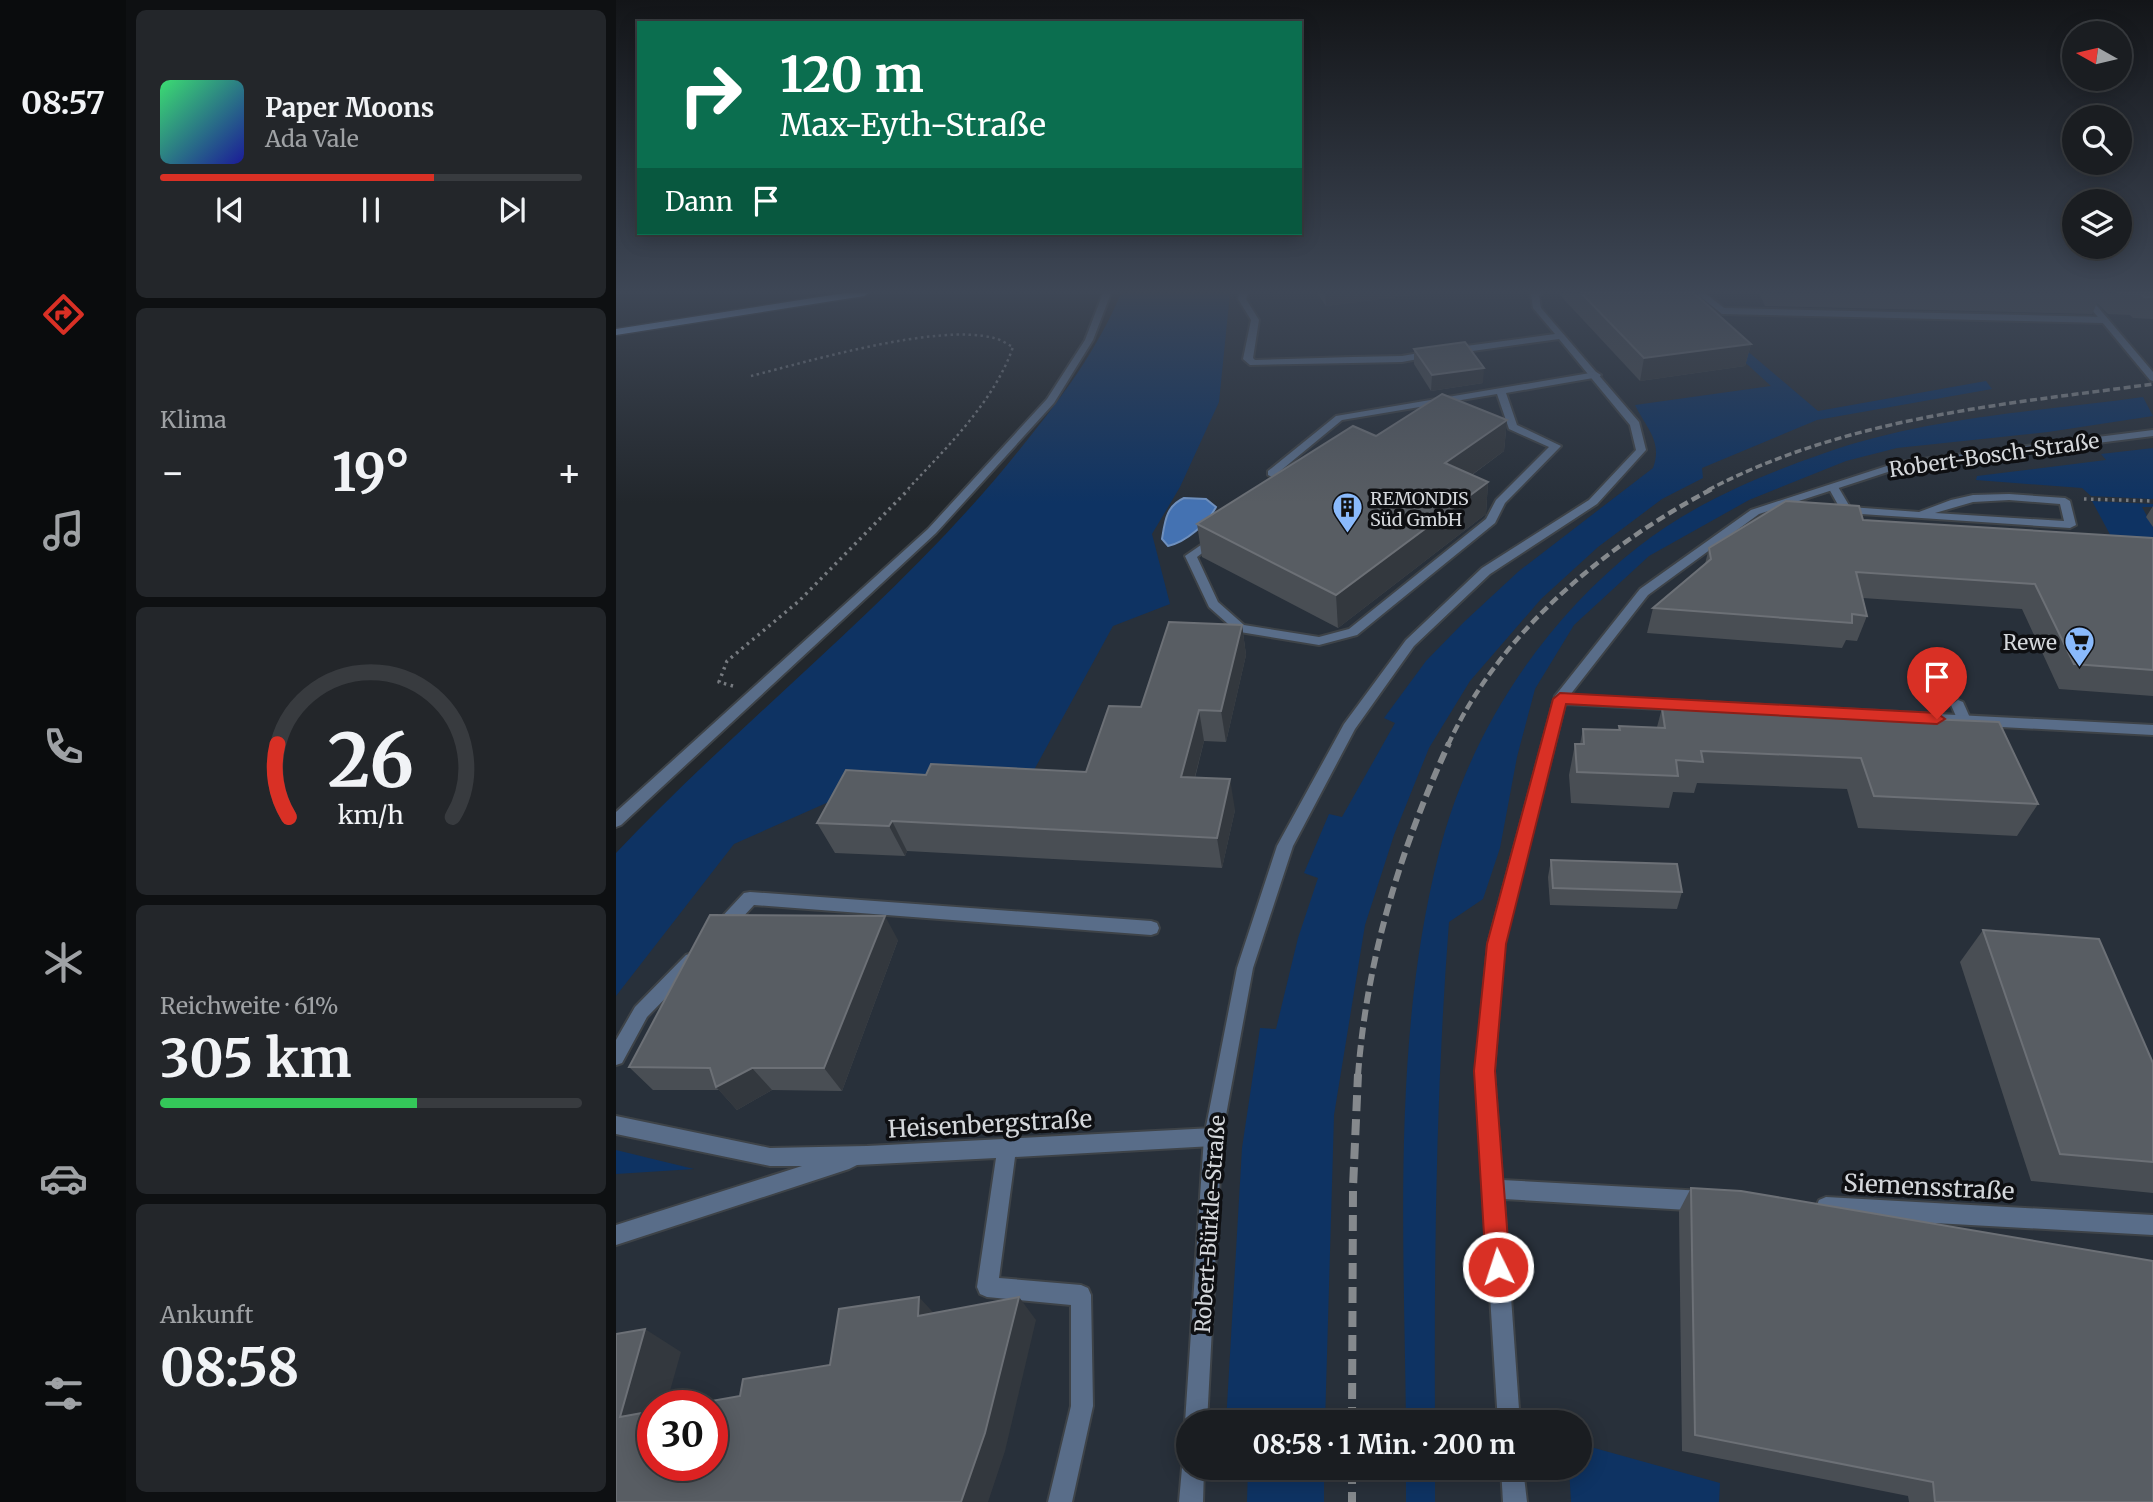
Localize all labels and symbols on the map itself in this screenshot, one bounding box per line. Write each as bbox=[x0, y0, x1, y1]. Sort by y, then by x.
north arrow bbox=[2062, 21, 2132, 91]
street label: Robert-Bosch-Straße bbox=[1887, 427, 2101, 483]
place label: REMONDIS Süd GmbH bbox=[1370, 487, 1469, 531]
building icon: REMONDIS Süd GmbH bbox=[1330, 491, 1364, 535]
supermarket icon: Rewe bbox=[2063, 625, 2097, 669]
place label: Rewe bbox=[2003, 629, 2057, 656]
pin bbox=[1907, 647, 1967, 719]
street label: Heisenbergstraße bbox=[887, 1103, 1093, 1145]
street label: Robert-Bürkle-Straße bbox=[1189, 1114, 1231, 1334]
street label: Siemensstraße bbox=[1843, 1167, 2015, 1207]
position arrow bbox=[1461, 1230, 1535, 1304]
speed limit sign: 30 bbox=[637, 1390, 728, 1481]

